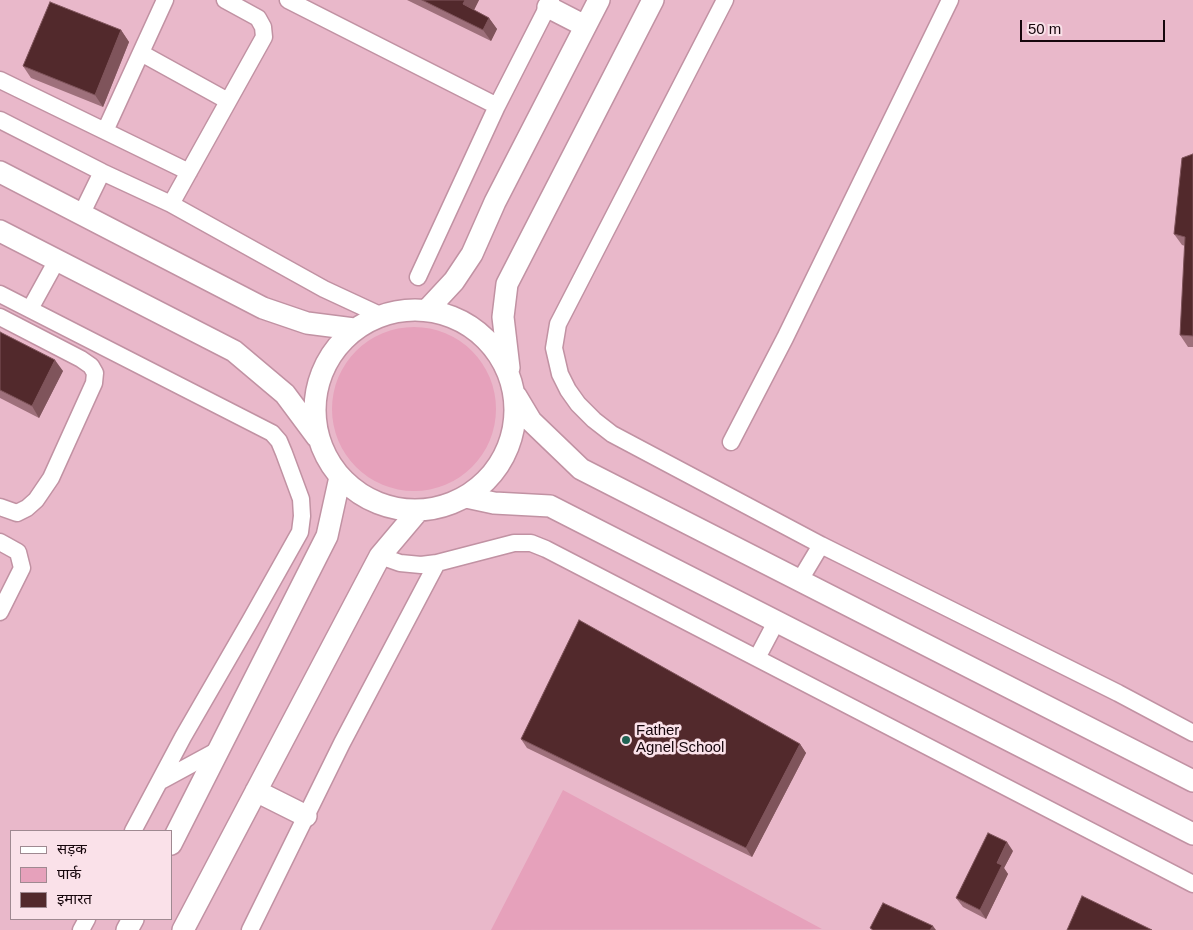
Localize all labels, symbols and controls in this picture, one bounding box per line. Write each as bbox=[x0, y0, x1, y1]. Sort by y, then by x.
scale bar bbox=[1023, 10, 1168, 42]
text: 50 m bbox=[1028, 20, 1061, 37]
place label: Father Agnel School bbox=[636, 722, 724, 757]
marker: Father Agnel School bbox=[620, 734, 632, 746]
legend bbox=[10, 830, 172, 920]
text: सड़क bbox=[57, 840, 87, 857]
text: पार्क bbox=[57, 865, 81, 882]
text: इमारत bbox=[57, 890, 92, 907]

